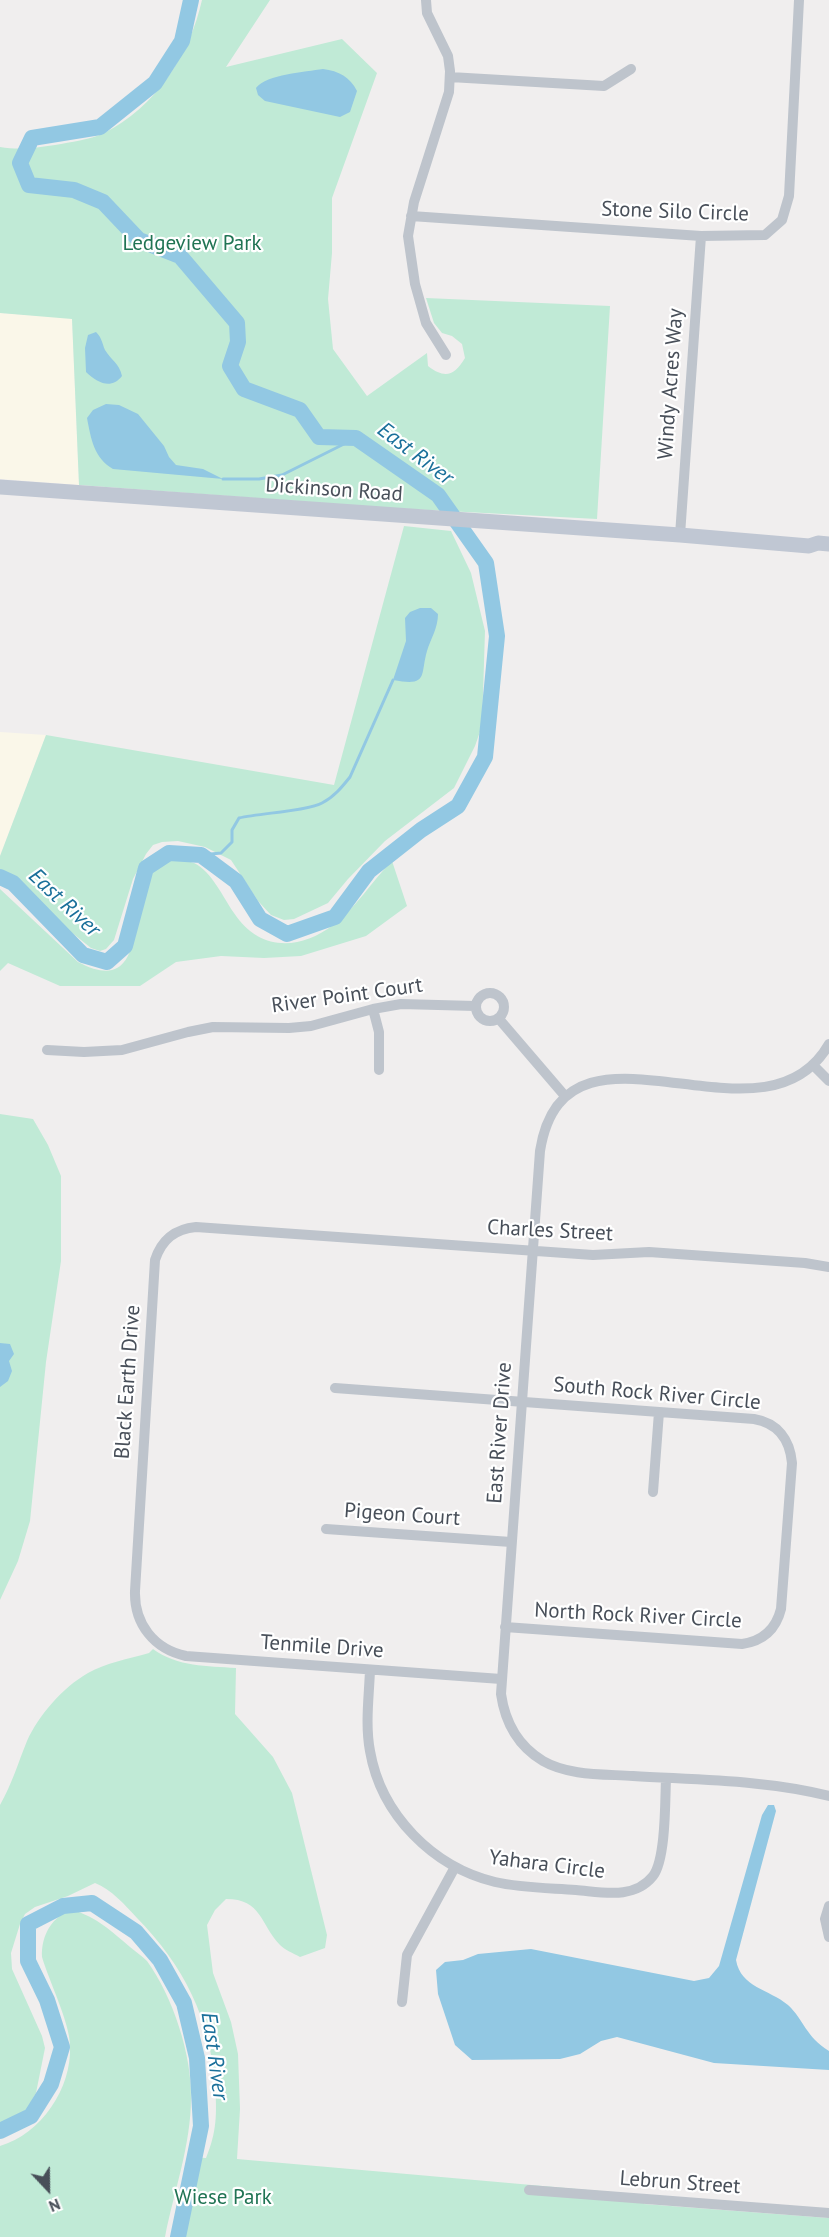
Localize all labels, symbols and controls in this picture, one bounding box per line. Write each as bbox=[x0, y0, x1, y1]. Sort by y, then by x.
street label: Stone Silo Circle bbox=[601, 197, 749, 227]
park label: Ledgeview Park bbox=[123, 231, 261, 257]
street label: Windy Acres Way bbox=[653, 307, 689, 461]
water label: East River bbox=[372, 417, 458, 491]
street label: Dickinson Road bbox=[264, 473, 404, 507]
water label: East River bbox=[23, 863, 105, 943]
street label: River Point Court bbox=[270, 973, 424, 1019]
street label: Charles Street bbox=[486, 1215, 614, 1247]
street label: Black Earth Drive bbox=[110, 1304, 146, 1460]
street label: East River Drive bbox=[482, 1361, 518, 1505]
street label: South Rock River Circle bbox=[552, 1372, 762, 1416]
street label: Pigeon Court bbox=[343, 1498, 461, 1532]
street label: North Rock River Circle bbox=[534, 1598, 742, 1634]
street label: Tenmile Drive bbox=[260, 1630, 384, 1664]
street label: Yahara Circle bbox=[488, 1845, 606, 1885]
water label: East River bbox=[195, 2011, 233, 2101]
north arrow bbox=[18, 2159, 78, 2219]
street label: Lebrun Street bbox=[619, 2166, 741, 2200]
park label: Wiese Park bbox=[174, 2185, 272, 2211]
text: N bbox=[46, 2194, 63, 2217]

